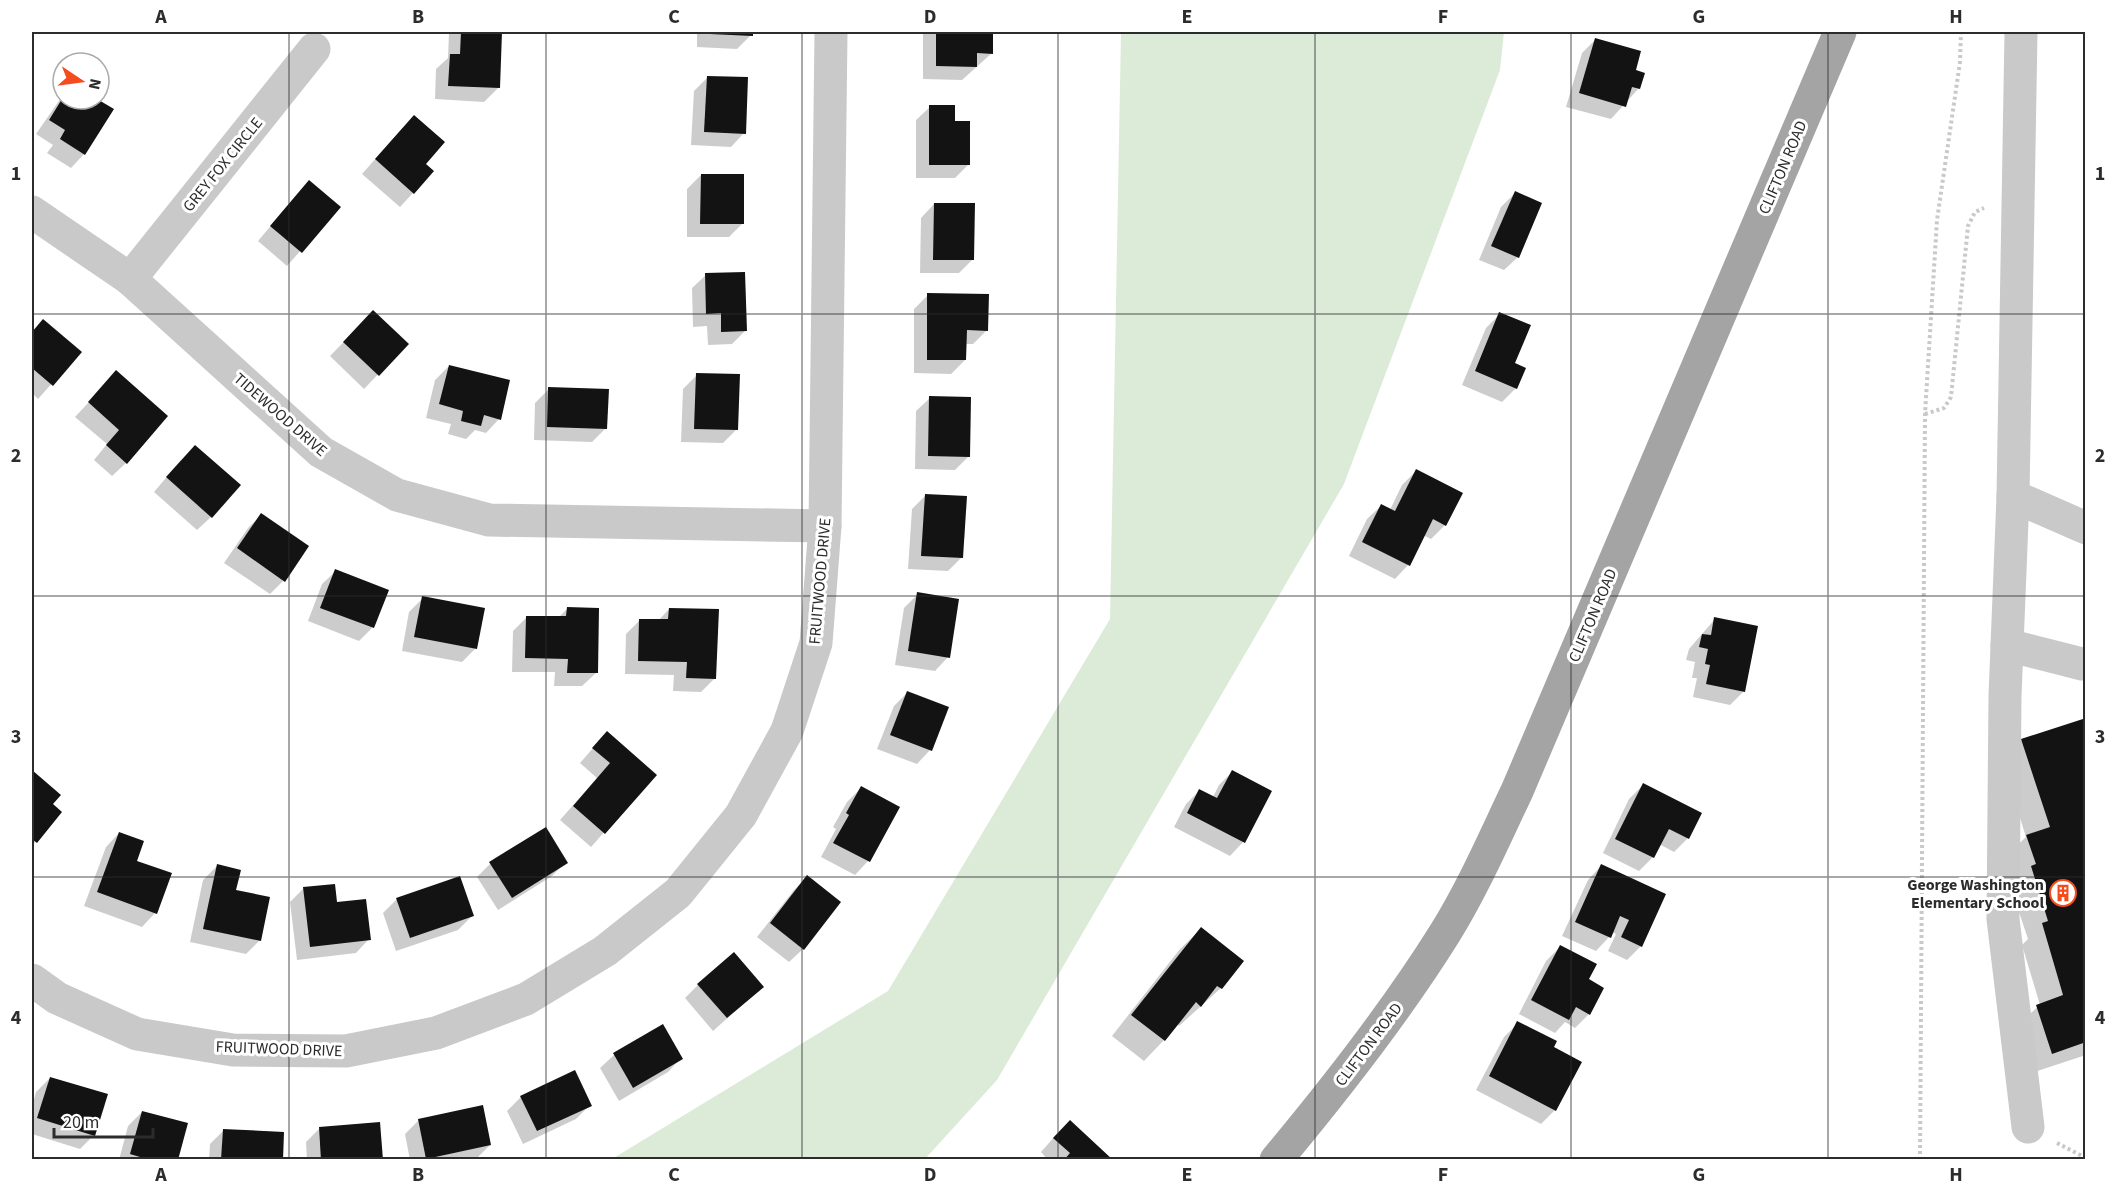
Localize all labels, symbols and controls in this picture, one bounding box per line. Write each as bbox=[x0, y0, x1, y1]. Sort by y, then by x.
text: A bbox=[154, 3, 167, 31]
text: B bbox=[412, 3, 424, 31]
text: C bbox=[668, 3, 680, 31]
text: D bbox=[924, 3, 936, 31]
text: E bbox=[1182, 3, 1192, 31]
text: F bbox=[1438, 3, 1448, 31]
text: G bbox=[1693, 3, 1705, 31]
text: H bbox=[1949, 3, 1963, 31]
north arrow bbox=[51, 51, 111, 111]
text: N bbox=[83, 76, 107, 92]
street label: GREY FOX CIRCLE bbox=[178, 113, 268, 216]
street label: CLIFTON ROAD bbox=[1753, 117, 1813, 217]
text: 1 bbox=[11, 160, 21, 188]
text: 1 bbox=[2095, 160, 2105, 188]
street label: TIDEWOOD DRIVE bbox=[229, 368, 332, 462]
text: 2 bbox=[11, 442, 21, 470]
text: 2 bbox=[2095, 442, 2105, 470]
street label: FRUITWOOD DRIVE bbox=[804, 517, 836, 645]
street label: CLIFTON ROAD bbox=[1563, 565, 1623, 665]
text: 3 bbox=[11, 723, 21, 751]
text: 3 bbox=[2095, 723, 2105, 751]
place label: George Washington Elementary School bbox=[1907, 874, 2044, 914]
building icon: George Washington Elementary School bbox=[2048, 878, 2078, 908]
street label: CLIFTON ROAD bbox=[1330, 998, 1408, 1091]
text: 4 bbox=[11, 1004, 22, 1032]
text: 4 bbox=[2095, 1004, 2106, 1032]
street label: FRUITWOOD DRIVE bbox=[215, 1036, 343, 1062]
scale bar bbox=[54, 1101, 153, 1139]
text: 20 m bbox=[63, 1110, 99, 1135]
text: A bbox=[154, 1161, 167, 1189]
text: B bbox=[412, 1161, 424, 1189]
text: C bbox=[668, 1161, 680, 1189]
text: D bbox=[924, 1161, 936, 1189]
text: E bbox=[1182, 1161, 1192, 1189]
text: F bbox=[1438, 1161, 1448, 1189]
text: G bbox=[1693, 1161, 1705, 1189]
text: H bbox=[1949, 1161, 1963, 1189]

